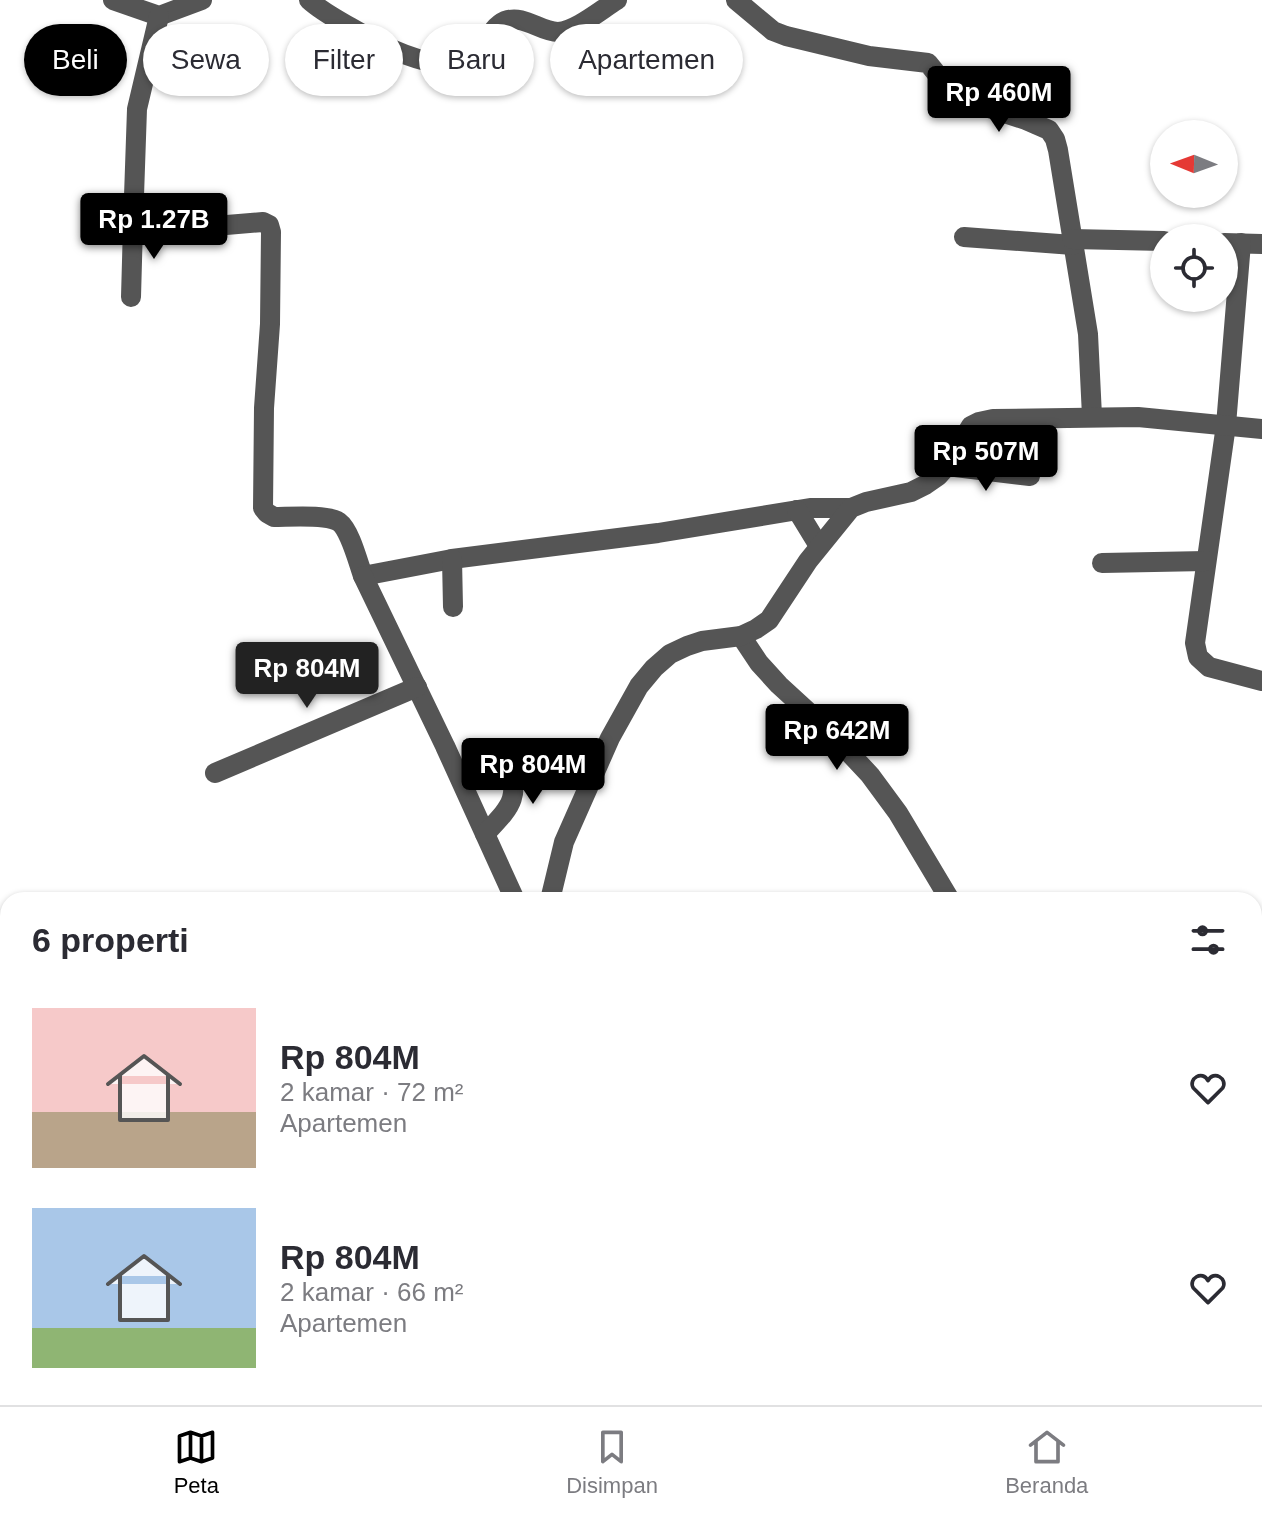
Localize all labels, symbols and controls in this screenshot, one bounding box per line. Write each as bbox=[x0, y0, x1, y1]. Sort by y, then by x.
chip: Beli bbox=[24, 24, 127, 96]
chip: Sewa bbox=[143, 24, 269, 96]
chip: Filter bbox=[285, 24, 403, 96]
chip: Baru bbox=[419, 24, 534, 96]
chip: Apartemen bbox=[550, 24, 743, 96]
pin: Rp 460M bbox=[925, 66, 1073, 134]
text: Rp 460M bbox=[946, 77, 1052, 107]
north arrow bbox=[1150, 120, 1238, 208]
map controls bbox=[1150, 120, 1238, 312]
pin: Rp 1.27B bbox=[71, 193, 237, 261]
text: Rp 1.27B bbox=[98, 204, 210, 234]
button: locate bbox=[1150, 224, 1238, 312]
pin: Rp 507M bbox=[912, 425, 1060, 493]
text: Rp 507M bbox=[933, 436, 1039, 466]
pin: Rp 804M bbox=[233, 642, 381, 710]
text: Rp 804M bbox=[254, 653, 360, 683]
pin: Rp 642M bbox=[763, 704, 911, 772]
text: Rp 642M bbox=[784, 715, 890, 745]
pin: Rp 804M bbox=[459, 738, 607, 806]
text: Rp 804M bbox=[480, 749, 586, 779]
icon: filters bbox=[1186, 918, 1230, 962]
text: 6 properti bbox=[32, 921, 189, 959]
text: Rp 804M bbox=[280, 1038, 420, 1076]
icon: home bbox=[96, 1040, 192, 1136]
icon: heart bbox=[1186, 1066, 1230, 1110]
text: 2 kamar · 72 m² bbox=[280, 1077, 464, 1107]
text: Apartemen bbox=[280, 1108, 407, 1138]
text: Rp 804M bbox=[280, 1238, 420, 1276]
icon: home bbox=[96, 1240, 192, 1336]
icon: heart bbox=[1186, 1266, 1230, 1310]
text: 2 kamar · 66 m² bbox=[280, 1277, 464, 1307]
text: Apartemen bbox=[280, 1308, 407, 1338]
tab: Peta bbox=[174, 1425, 219, 1499]
tab: Disimpan bbox=[566, 1425, 658, 1499]
tab: Beranda bbox=[1005, 1425, 1088, 1499]

